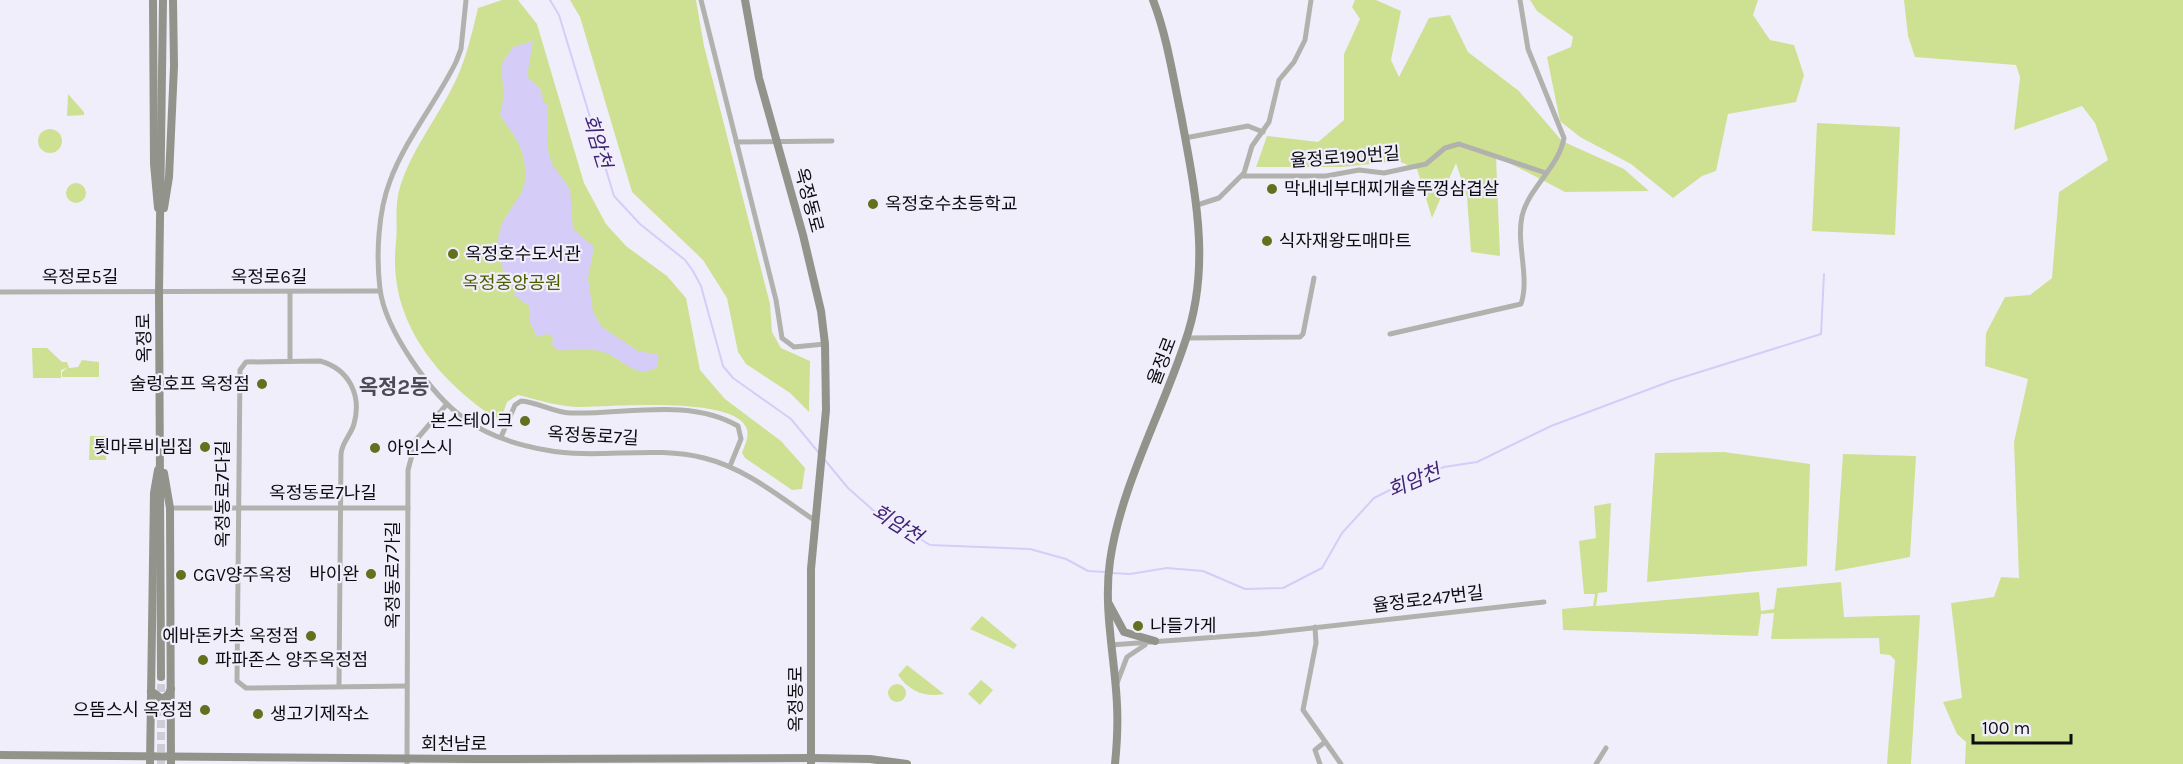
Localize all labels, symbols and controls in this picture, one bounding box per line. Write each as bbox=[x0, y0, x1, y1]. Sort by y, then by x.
water label: 회암천 bbox=[578, 111, 617, 173]
street label: 율정로190번길 bbox=[1289, 142, 1401, 172]
street label: 옥정동로 bbox=[790, 165, 828, 235]
place label: 막내네부대찌개솥뚜껑삼겹살 bbox=[1284, 178, 1499, 200]
marker: 막내네부대찌개솥뚜껑삼겹살 bbox=[1265, 182, 1279, 196]
place label: 옥정호수초등학교 bbox=[885, 193, 1017, 215]
marker: 옥정호수초등학교 bbox=[866, 197, 880, 211]
place label: 식자재왕도매마트 bbox=[1279, 230, 1411, 252]
marker: 식자재왕도매마트 bbox=[1260, 234, 1274, 248]
place label: 옥정호수도서관 bbox=[465, 243, 581, 265]
marker: 옥정호수도서관 bbox=[446, 247, 460, 261]
street label: 옥정로5길 bbox=[42, 266, 118, 288]
street label: 옥정로6길 bbox=[231, 266, 307, 288]
park label: 옥정중앙공원 bbox=[462, 272, 562, 294]
street label: 옥정로 bbox=[133, 313, 155, 363]
street label: 율정로 bbox=[1143, 334, 1181, 388]
place label: 술렁호프 옥정점 bbox=[130, 373, 250, 395]
district label: 옥정2동 bbox=[359, 375, 429, 399]
marker: 술렁호프 옥정점 bbox=[255, 377, 269, 391]
place label: 본스테이크 bbox=[430, 410, 513, 432]
marker: 본스테이크 bbox=[518, 414, 532, 428]
street label: 옥정동로7길 bbox=[547, 423, 639, 449]
place label: 툇마루비빔집 bbox=[94, 436, 193, 458]
place label: 아인스시 bbox=[387, 437, 453, 459]
marker: 툇마루비빔집 bbox=[198, 440, 212, 454]
street label: 옥정동로7다길 bbox=[212, 440, 234, 548]
marker: 아인스시 bbox=[368, 441, 382, 455]
water label: 회암천 bbox=[1384, 459, 1446, 502]
street label: 옥정동로7나길 bbox=[269, 482, 377, 504]
water label: 회암천 bbox=[867, 500, 929, 550]
street label: 옥정동로7가길 bbox=[382, 521, 404, 629]
place label: 바이완 bbox=[309, 563, 359, 585]
place label: CGV양주옥정 bbox=[193, 564, 292, 586]
marker: 바이완 bbox=[364, 567, 378, 581]
marker: CGV양주옥정 bbox=[174, 568, 188, 582]
street label: 율정로247번길 bbox=[1371, 581, 1485, 617]
place label: 나들가게 bbox=[1150, 615, 1216, 637]
marker: 나들가게 bbox=[1131, 619, 1145, 633]
place label: 에바돈카츠 옥정점 bbox=[162, 625, 299, 647]
marker: 에바돈카츠 옥정점 bbox=[304, 629, 318, 643]
place label: 파파존스 양주옥정점 bbox=[215, 649, 368, 671]
marker: 파파존스 양주옥정점 bbox=[196, 653, 210, 667]
street label: 옥정동로 bbox=[785, 666, 807, 732]
place label: 으뜸스시 옥정점 bbox=[73, 699, 193, 721]
marker: 으뜸스시 옥정점 bbox=[198, 703, 212, 717]
place label: 생고기제작소 bbox=[270, 703, 369, 725]
marker: 생고기제작소 bbox=[251, 707, 265, 721]
scale bar bbox=[1973, 707, 2070, 745]
text: 100 m bbox=[1982, 717, 2030, 739]
street label: 회천남로 bbox=[421, 733, 487, 755]

